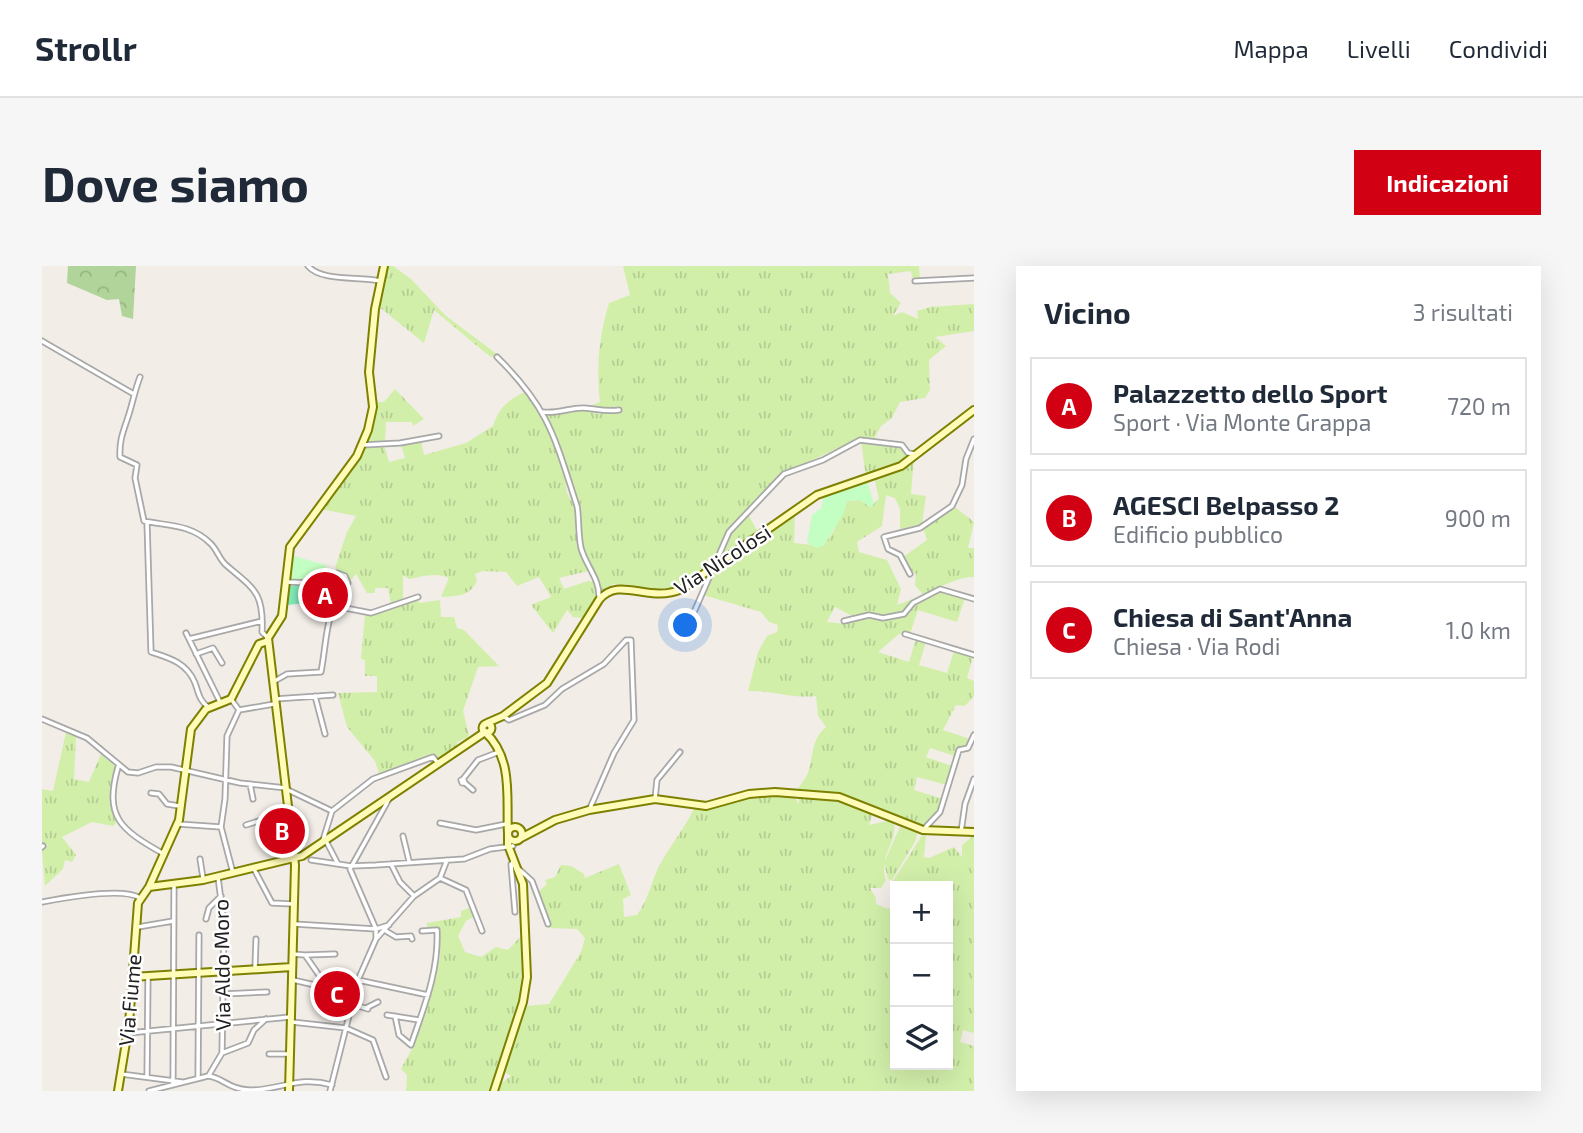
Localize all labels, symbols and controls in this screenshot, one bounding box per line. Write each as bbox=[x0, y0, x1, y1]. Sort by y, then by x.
text: Strollr bbox=[35, 28, 137, 68]
text: Mappa bbox=[1233, 34, 1309, 63]
text: Livelli bbox=[1347, 34, 1411, 63]
text: Condividi bbox=[1449, 34, 1548, 63]
button: Indicazioni bbox=[1354, 150, 1541, 215]
text: Dove siamo bbox=[42, 153, 309, 212]
text: Vicino bbox=[1044, 294, 1131, 330]
text: 3 risultati bbox=[1413, 298, 1513, 326]
text: Palazzetto dello Sport bbox=[1113, 377, 1387, 408]
text: A bbox=[1061, 392, 1077, 420]
text: 720 m bbox=[1447, 392, 1511, 420]
text: Sport · Via Monte Grappa bbox=[1113, 408, 1371, 436]
text: AGESCI Belpasso 2 bbox=[1113, 489, 1339, 520]
text: B bbox=[1062, 504, 1076, 532]
text: 900 m bbox=[1445, 504, 1511, 532]
street label: Via Nicolosi bbox=[669, 518, 775, 600]
text: Edificio pubblico bbox=[1113, 520, 1283, 548]
pin: A bbox=[302, 569, 348, 621]
text: Chiesa di Sant'Anna bbox=[1113, 601, 1352, 632]
your location bbox=[668, 608, 702, 642]
text: C bbox=[1062, 616, 1076, 644]
text: 1.0 km bbox=[1446, 616, 1511, 644]
text: Chiesa · Via Rodi bbox=[1113, 632, 1281, 660]
pin: B bbox=[259, 805, 305, 857]
map controls bbox=[890, 881, 953, 1070]
button: + bbox=[890, 881, 953, 944]
street label: Via Aldo Moro bbox=[207, 899, 235, 1031]
button: − bbox=[890, 944, 953, 1007]
street label: Via Fiume bbox=[113, 953, 145, 1047]
pin: C bbox=[314, 968, 360, 1020]
button: layers bbox=[890, 1007, 953, 1070]

